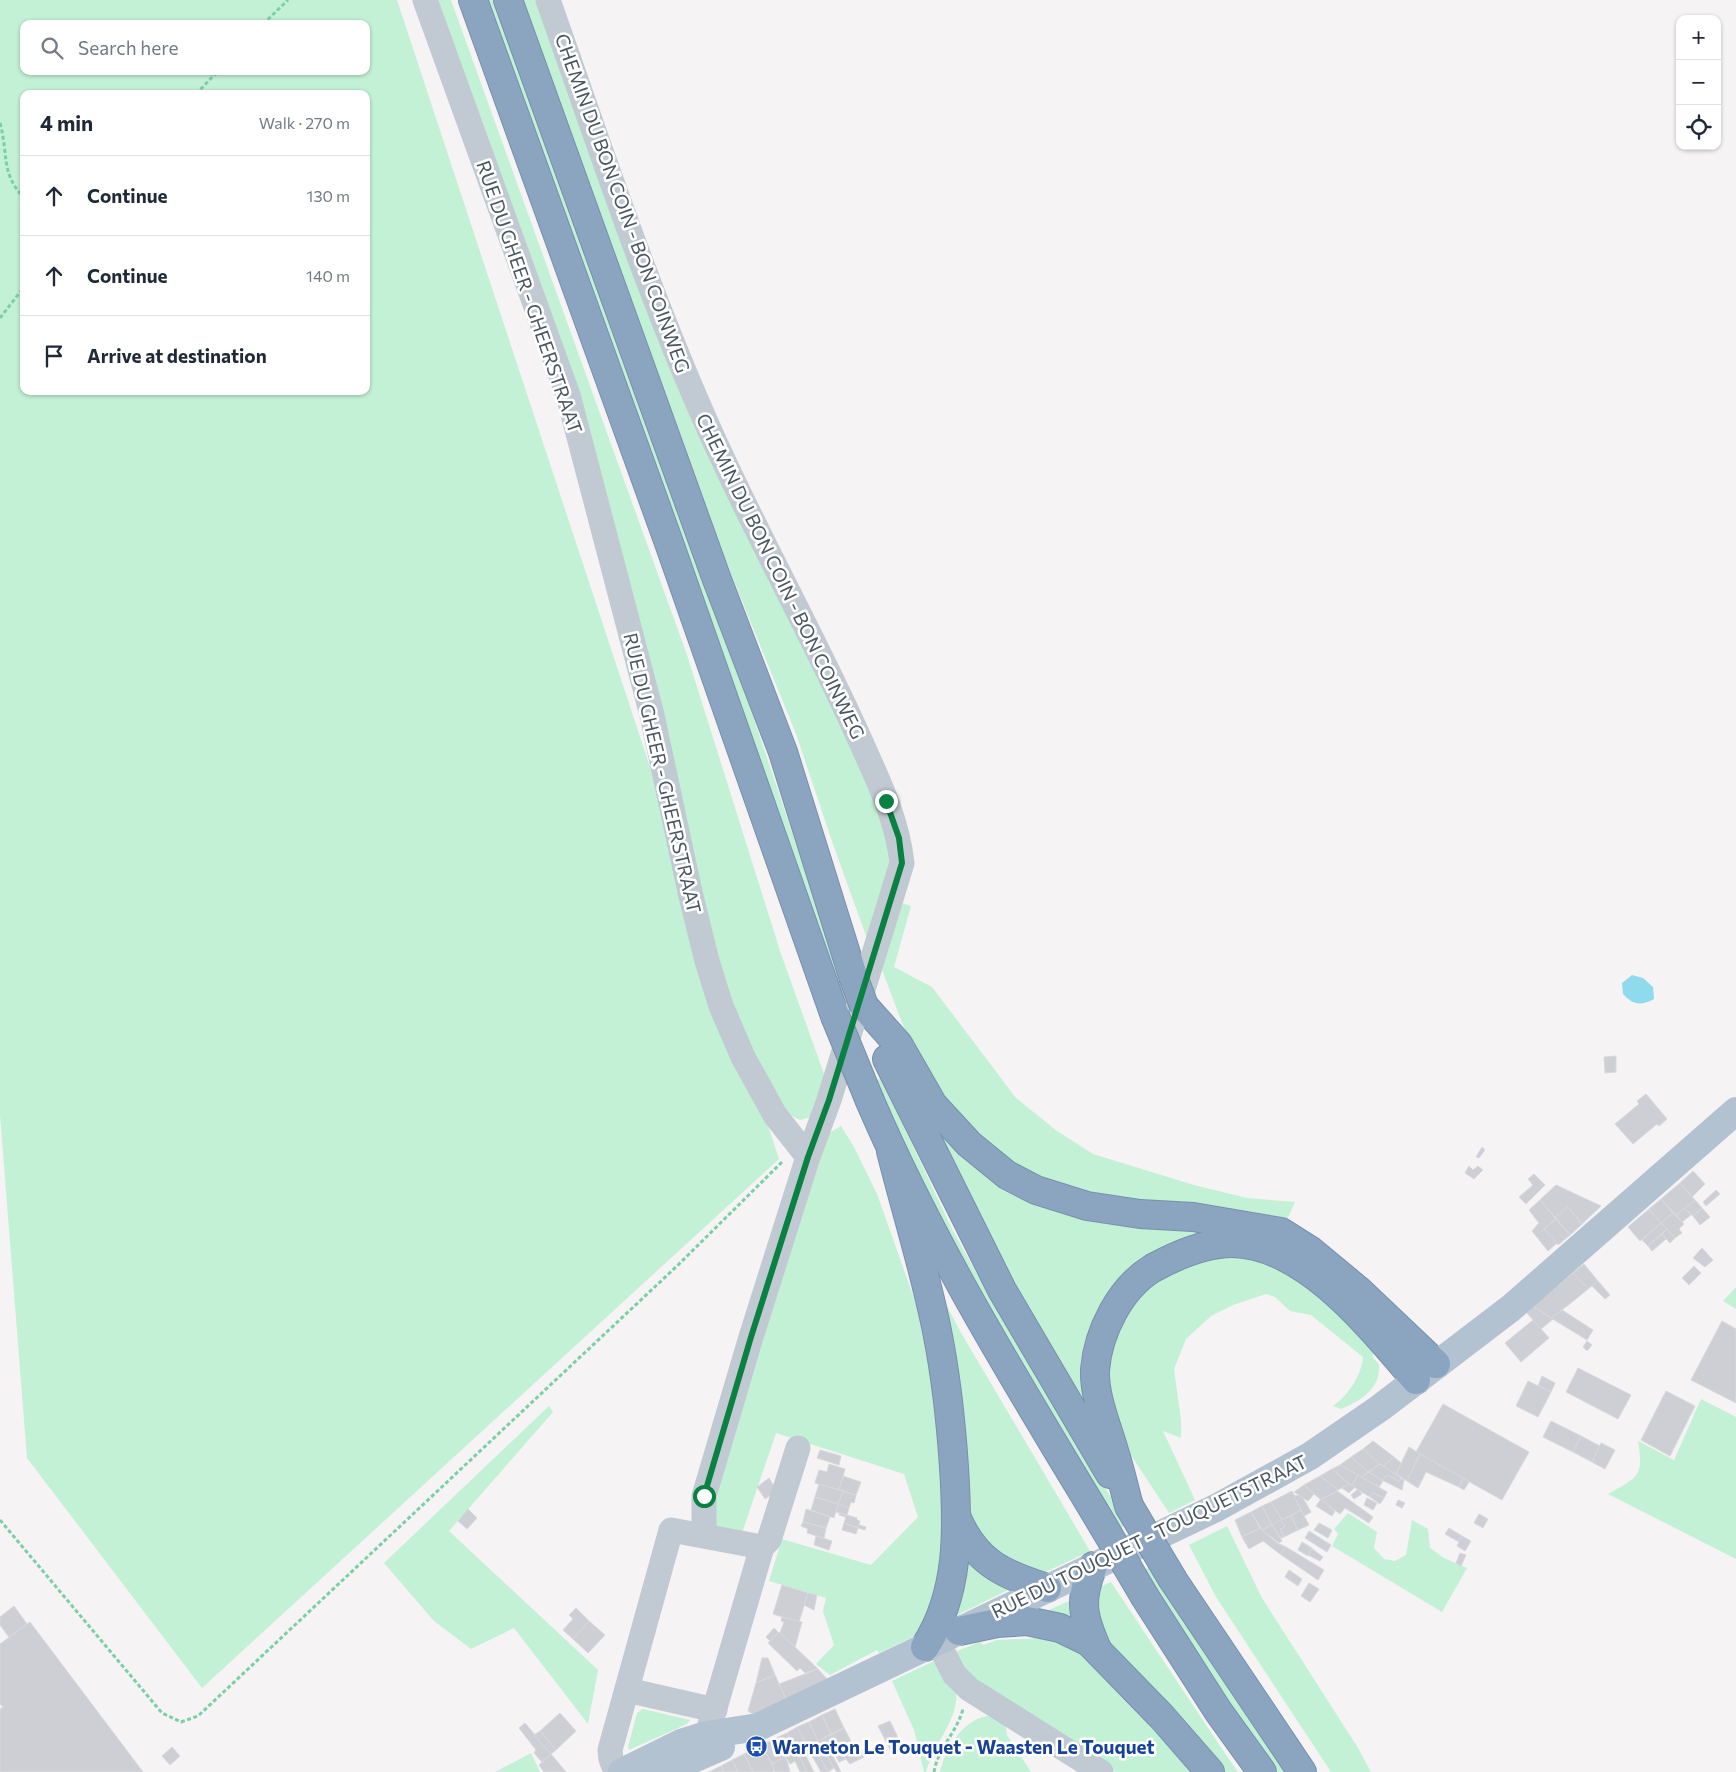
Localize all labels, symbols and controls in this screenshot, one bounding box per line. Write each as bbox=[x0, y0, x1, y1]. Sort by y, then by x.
map controls bbox=[1676, 15, 1721, 150]
button: + bbox=[1676, 15, 1721, 60]
search box bbox=[20, 20, 370, 75]
street label: CHEMIN DU BON COIN - BON COINWEG bbox=[551, 30, 695, 376]
icon: search bbox=[38, 34, 66, 62]
text: Search here bbox=[78, 36, 178, 59]
button: − bbox=[1676, 60, 1721, 105]
button: locate bbox=[1676, 105, 1721, 150]
text: 4 min bbox=[40, 110, 93, 135]
text: Walk · 270 m bbox=[259, 113, 350, 132]
street label: RUE DU GHEER - GHEERSTRAAT bbox=[472, 157, 588, 437]
icon: ahead bbox=[40, 182, 68, 210]
text: Continue bbox=[87, 184, 167, 207]
text: 130 m bbox=[307, 186, 350, 205]
icon: ahead bbox=[40, 262, 68, 290]
text: Continue bbox=[87, 264, 167, 287]
text: 140 m bbox=[306, 266, 350, 285]
icon: arrive bbox=[40, 342, 68, 370]
text: Arrive at destination bbox=[87, 344, 267, 367]
street label: CHEMIN DU BON COIN - BON COINWEG bbox=[692, 410, 870, 742]
street label: RUE DU GHEER - GHEERSTRAAT bbox=[619, 630, 707, 916]
route end bbox=[875, 790, 898, 813]
street label: RUE DU TOUQUET - TOUQUETSTRAAT bbox=[987, 1449, 1311, 1623]
route start bbox=[693, 1485, 716, 1508]
bus stop icon: Warneton Le Touquet - Waasten Le Touquet bbox=[744, 1734, 768, 1758]
place label: Warneton Le Touquet - Waasten Le Touquet bbox=[772, 1735, 1154, 1758]

